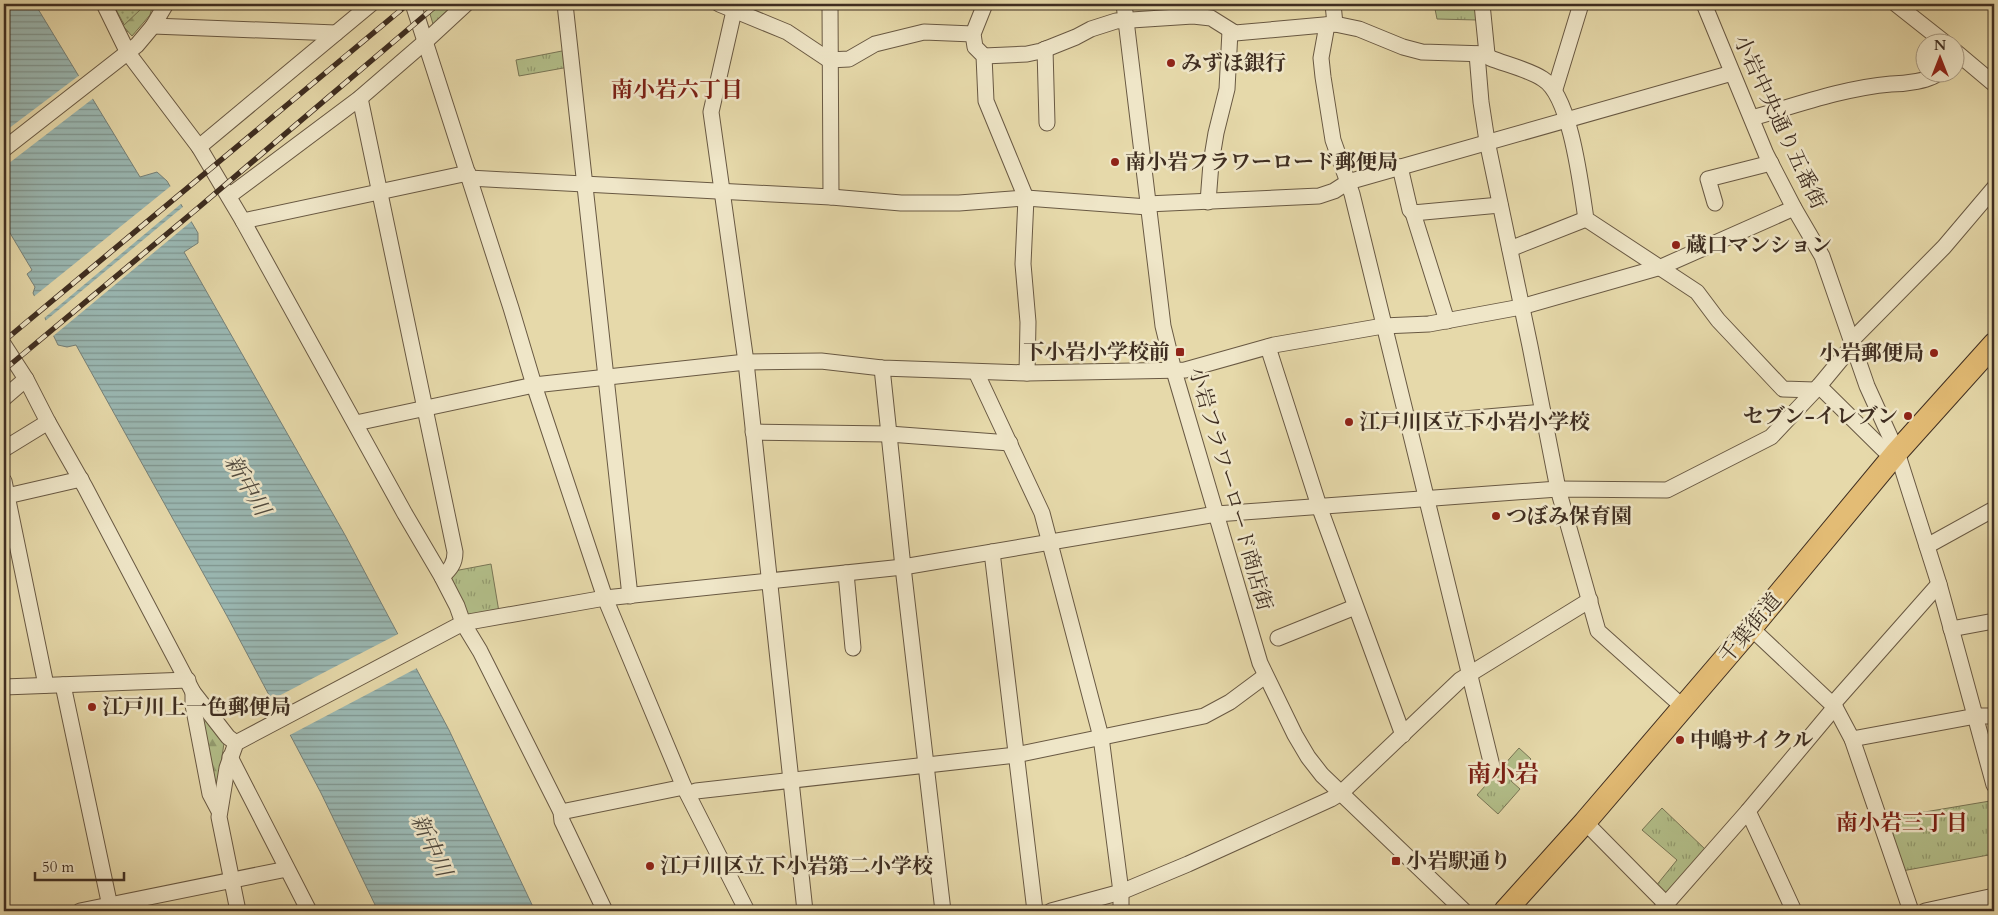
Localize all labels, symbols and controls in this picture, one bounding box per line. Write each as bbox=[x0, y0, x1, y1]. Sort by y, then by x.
street label: 小岩中央通り五番街 bbox=[1726, 30, 1833, 214]
north arrow bbox=[1916, 32, 1966, 82]
text: N bbox=[1934, 36, 1946, 55]
place label: みずほ銀行 bbox=[1181, 49, 1286, 78]
marker: みずほ銀行 bbox=[1165, 57, 1177, 69]
district label: 南小岩六丁目 bbox=[611, 75, 743, 105]
place label: 南小岩フラワーロード郵便局 bbox=[1125, 148, 1398, 177]
marker: 南小岩フラワーロード郵便局 bbox=[1109, 156, 1121, 168]
place label: 蔵口マンション bbox=[1686, 231, 1832, 260]
marker: 蔵口マンション bbox=[1670, 239, 1682, 251]
place label: 下小岩小学校前 bbox=[1023, 338, 1170, 367]
place label: 小岩郵便局 bbox=[1819, 339, 1924, 368]
marker: 下小岩小学校前 bbox=[1174, 346, 1186, 358]
marker: 小岩郵便局 bbox=[1928, 347, 1940, 359]
street label: 小岩フラワーロード商店街 bbox=[1182, 364, 1279, 614]
place label: セブン-イレブン bbox=[1743, 402, 1898, 431]
place label: 江戸川区立下小岩小学校 bbox=[1359, 408, 1590, 437]
marker: セブン-イレブン bbox=[1902, 410, 1914, 422]
marker: 江戸川区立下小岩小学校 bbox=[1343, 416, 1355, 428]
water label: 新中川 bbox=[217, 449, 278, 523]
place label: つぼみ保育園 bbox=[1506, 502, 1632, 531]
marker: つぼみ保育園 bbox=[1490, 510, 1502, 522]
street label: 千葉街道 bbox=[1712, 587, 1788, 670]
place label: 江戸川上一色郵便局 bbox=[102, 693, 291, 722]
marker: 江戸川上一色郵便局 bbox=[86, 701, 98, 713]
place label: 中嶋サイクル bbox=[1690, 726, 1813, 755]
marker: 中嶋サイクル bbox=[1674, 734, 1686, 746]
district label: 南小岩 bbox=[1467, 758, 1539, 791]
district label: 南小岩三丁目 bbox=[1836, 808, 1968, 838]
water label: 新中川 bbox=[404, 809, 459, 883]
place label: 小岩駅通り bbox=[1406, 847, 1511, 876]
scale bar bbox=[35, 850, 124, 882]
place label: 江戸川区立下小岩第二小学校 bbox=[660, 852, 933, 881]
marker: 小岩駅通り bbox=[1390, 855, 1402, 867]
text: 50 m bbox=[42, 857, 74, 877]
marker: 江戸川区立下小岩第二小学校 bbox=[644, 860, 656, 872]

